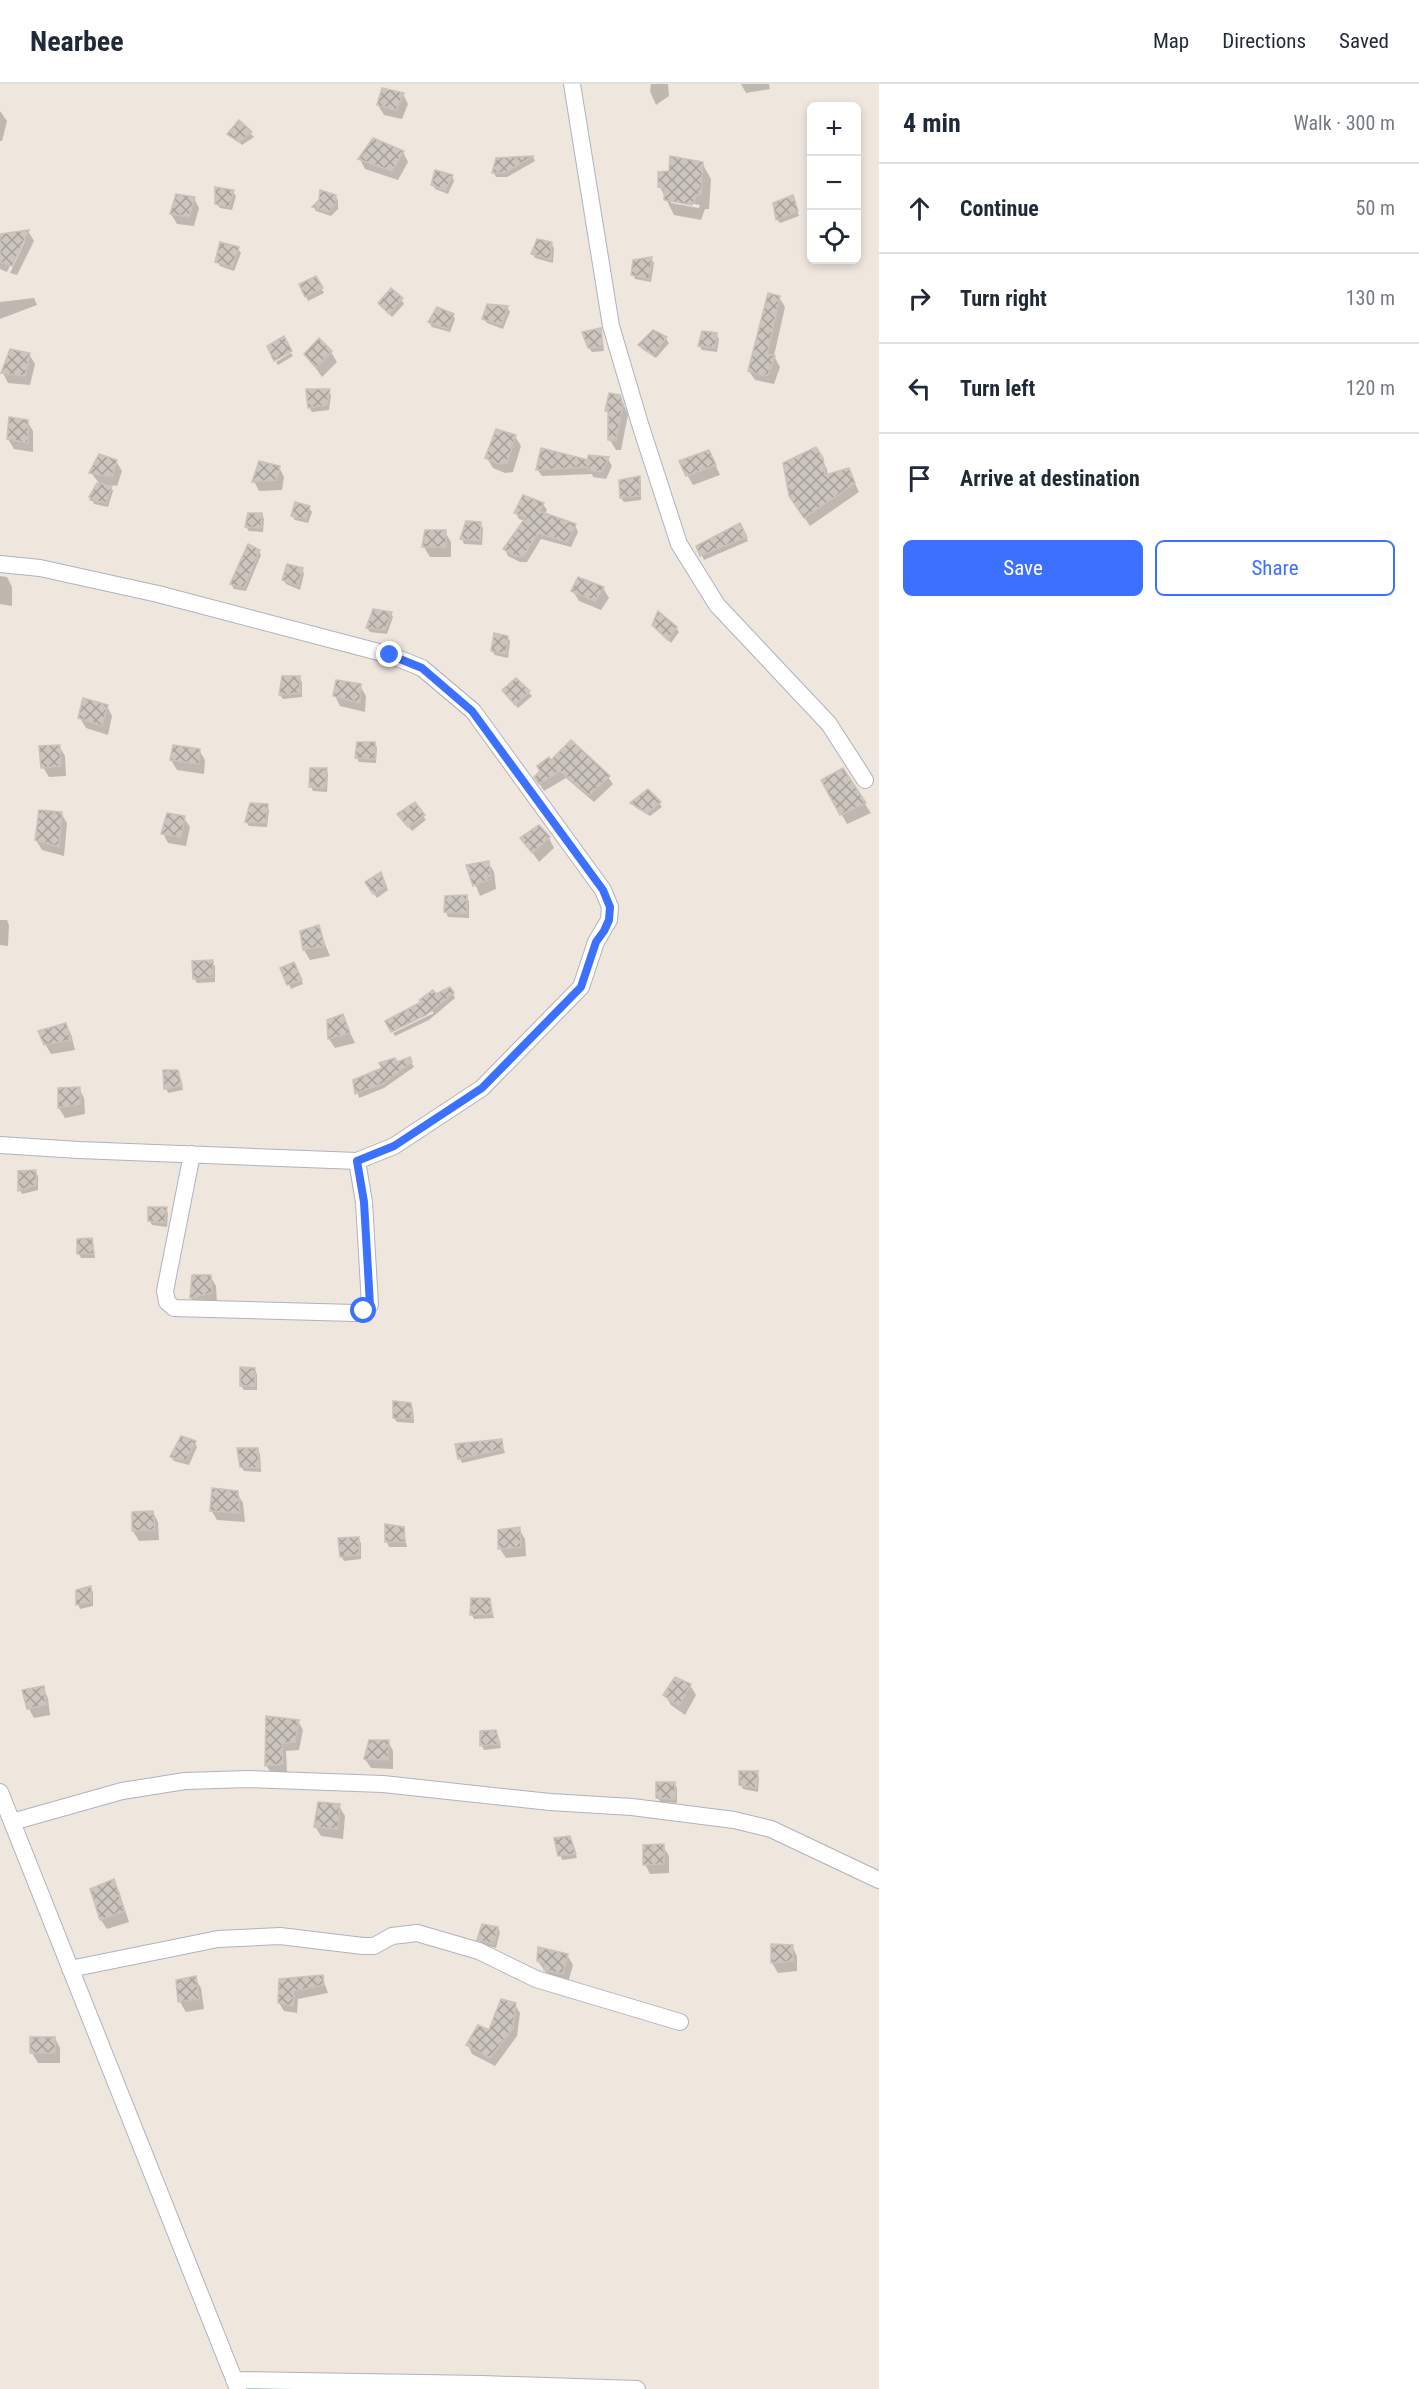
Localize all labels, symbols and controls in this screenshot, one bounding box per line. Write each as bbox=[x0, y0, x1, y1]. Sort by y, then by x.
text: Nearbee bbox=[30, 25, 124, 58]
text: Map bbox=[1153, 29, 1189, 53]
text: Directions bbox=[1222, 29, 1306, 53]
text: Saved bbox=[1339, 29, 1389, 53]
map controls bbox=[807, 102, 861, 264]
button: + bbox=[807, 102, 861, 156]
text: 4 min bbox=[903, 108, 961, 138]
text: Walk · 300 m bbox=[1294, 111, 1395, 135]
button: − bbox=[807, 156, 861, 210]
icon: ahead bbox=[903, 192, 936, 225]
text: Continue bbox=[960, 196, 1039, 221]
text: 50 m bbox=[1356, 196, 1395, 220]
button: locate bbox=[807, 210, 861, 264]
icon: right bbox=[903, 282, 936, 315]
text: Turn right bbox=[960, 286, 1047, 311]
text: 130 m bbox=[1346, 286, 1395, 310]
icon: left bbox=[903, 372, 936, 405]
text: Turn left bbox=[960, 376, 1035, 401]
text: 120 m bbox=[1346, 376, 1395, 400]
icon: arrive bbox=[903, 462, 936, 495]
text: Arrive at destination bbox=[960, 466, 1140, 491]
button: Save bbox=[903, 540, 1143, 596]
button: Share bbox=[1155, 540, 1395, 596]
route end bbox=[376, 641, 402, 667]
route start bbox=[350, 1297, 376, 1323]

